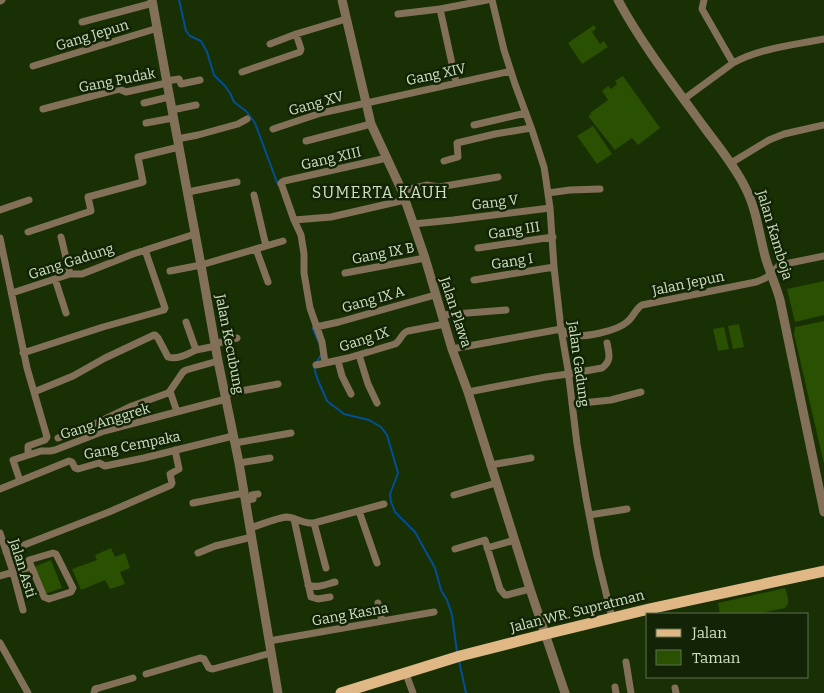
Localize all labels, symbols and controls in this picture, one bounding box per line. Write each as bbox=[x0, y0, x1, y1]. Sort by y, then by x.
street label: Gang Jepun bbox=[54, 16, 131, 55]
street label: Gang XIV bbox=[405, 60, 468, 89]
street label: Gang Pudak bbox=[77, 65, 157, 96]
street label: Gang XV bbox=[287, 87, 346, 119]
street label: Gang XIII bbox=[299, 143, 363, 174]
district label: SUMERTA KAUH bbox=[312, 183, 448, 202]
street label: Jalan Kamboja bbox=[752, 187, 796, 282]
street label: Gang V bbox=[471, 191, 520, 214]
street label: Gang III bbox=[487, 218, 541, 243]
street label: Gang IX B bbox=[350, 239, 416, 268]
street label: Gang Gadung bbox=[26, 240, 116, 283]
street label: Gang I bbox=[490, 250, 534, 273]
street label: Jalan Jepun bbox=[650, 268, 726, 300]
street label: Jalan Plawa bbox=[436, 274, 475, 350]
street label: Gang IX A bbox=[340, 282, 406, 317]
street label: Jalan Kecubung bbox=[211, 292, 248, 396]
street label: Jalan Gadung bbox=[564, 319, 593, 408]
street label: Gang IX bbox=[337, 323, 391, 356]
street label: Gang Anggrek bbox=[58, 400, 152, 443]
street label: Gang Cempaka bbox=[82, 428, 182, 463]
street label: Jalan Asti bbox=[5, 536, 40, 600]
street label: Jalan WR. Supratman bbox=[507, 587, 646, 637]
street label: Gang Kasna bbox=[310, 599, 390, 630]
legend bbox=[646, 613, 809, 678]
text: Jalan bbox=[691, 624, 727, 642]
text: Taman bbox=[692, 649, 741, 667]

